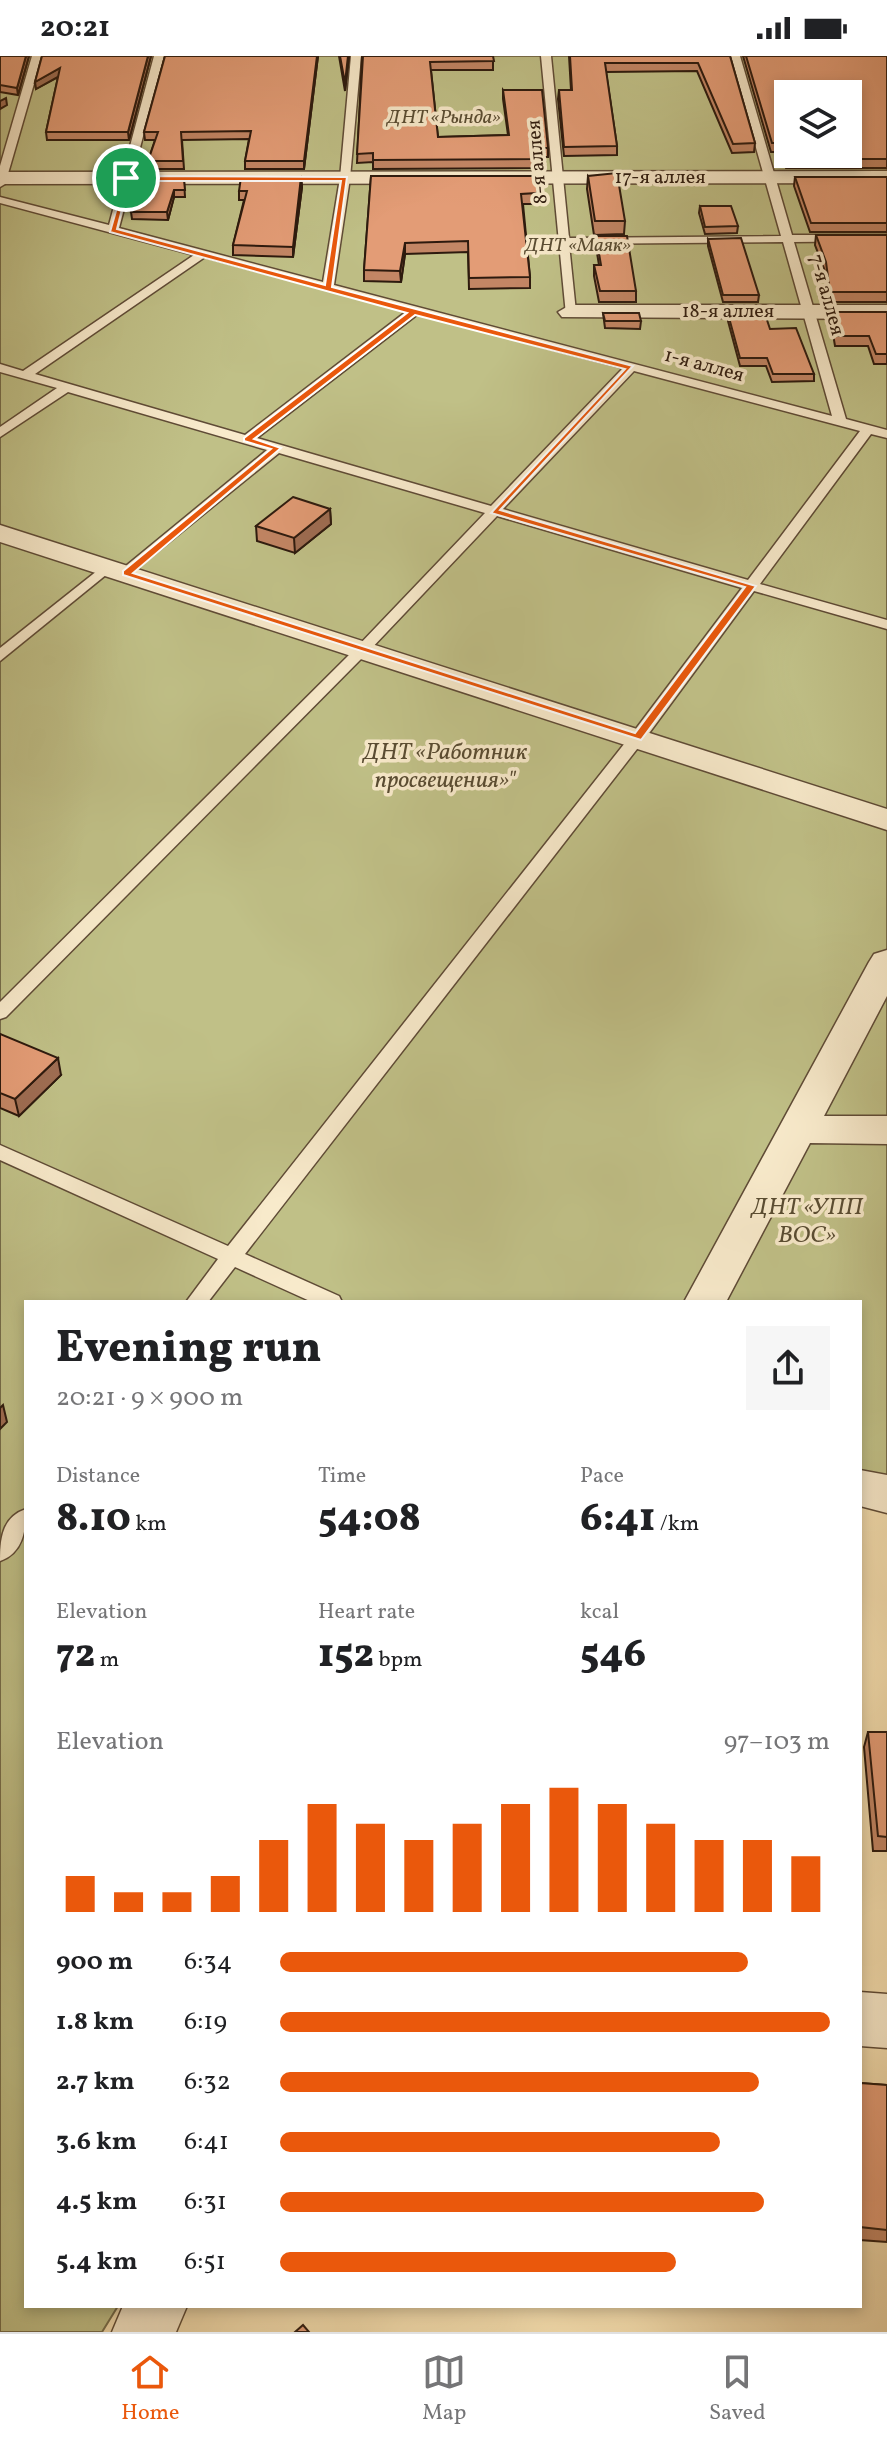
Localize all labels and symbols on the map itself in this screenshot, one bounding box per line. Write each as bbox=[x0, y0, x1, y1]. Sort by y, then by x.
park label: ДНТ «Рында» bbox=[385, 104, 501, 132]
street label: 8-я аллея bbox=[520, 119, 556, 205]
pin bbox=[92, 144, 160, 212]
street label: 17-я аллея bbox=[614, 164, 706, 192]
park label: ДНТ «Маяк» bbox=[523, 232, 631, 260]
street label: 7-я аллея bbox=[801, 251, 851, 339]
street label: 18-я аллея bbox=[682, 298, 774, 326]
street label: 1-я аллея bbox=[661, 342, 747, 390]
park label: ДНТ «Работник просвещения»" bbox=[361, 736, 527, 798]
park label: ДНТ «УПП ВОС» bbox=[749, 1191, 864, 1253]

